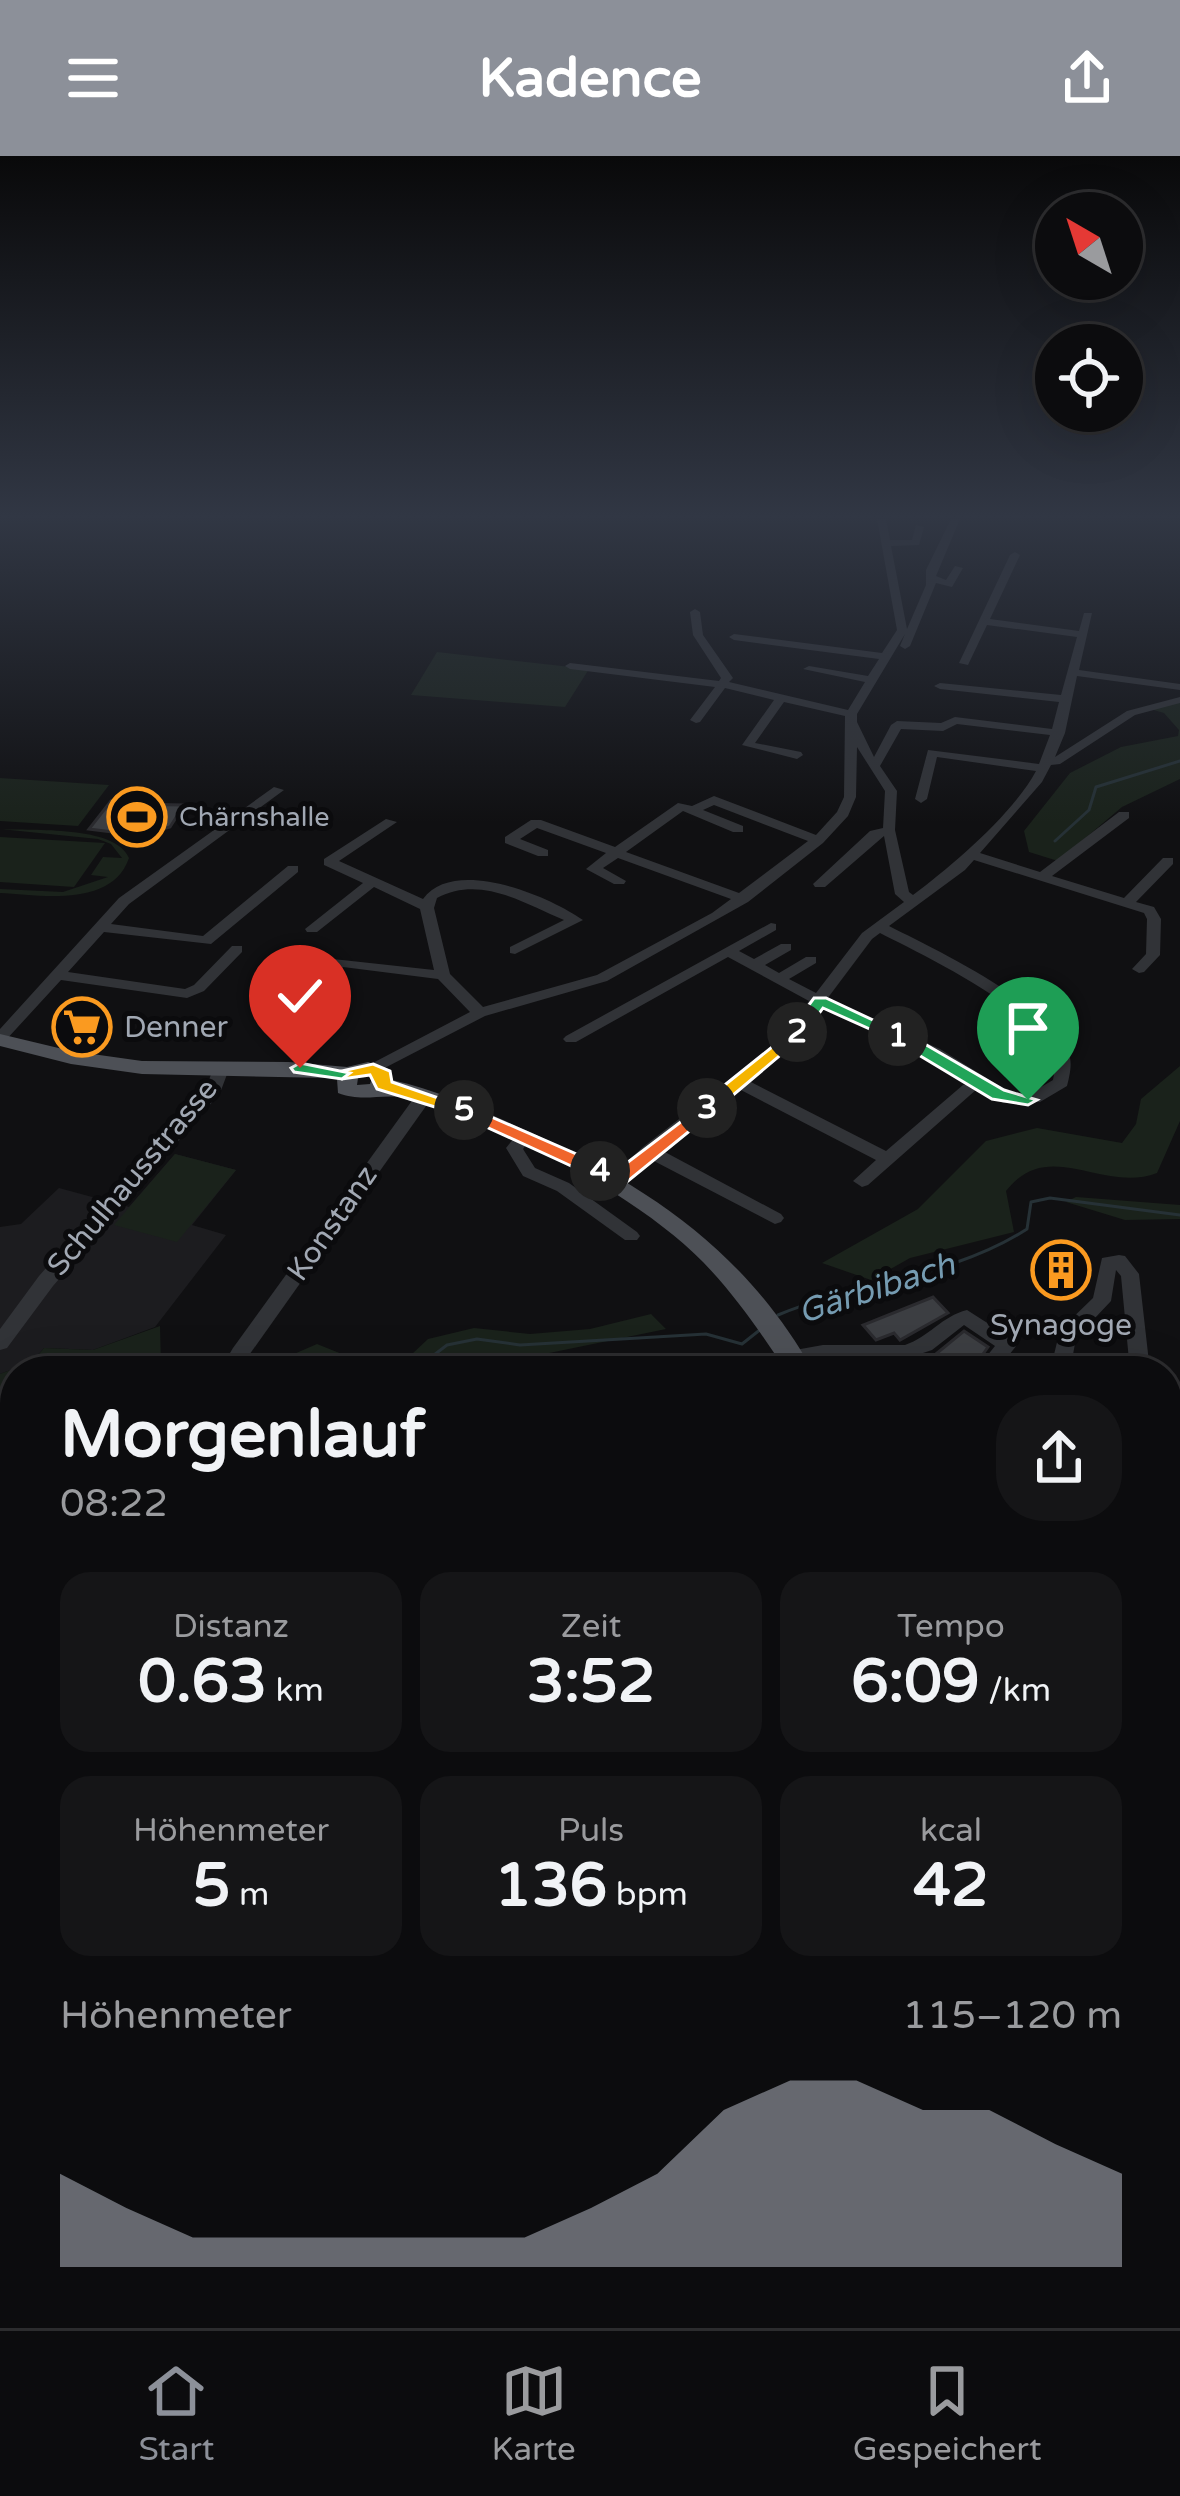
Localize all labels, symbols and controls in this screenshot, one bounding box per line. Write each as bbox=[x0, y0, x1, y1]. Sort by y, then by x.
icon: menu bbox=[60, 45, 126, 111]
icon: share bbox=[1054, 45, 1120, 111]
text: Kadence bbox=[478, 46, 702, 111]
north arrow bbox=[1035, 192, 1143, 300]
map controls bbox=[1035, 192, 1143, 432]
button: locate bbox=[1035, 324, 1143, 432]
sports icon: Chärnshalle bbox=[106, 786, 168, 848]
place label: Chärnshalle bbox=[179, 801, 329, 834]
pin bbox=[249, 945, 351, 1068]
icon: check bbox=[267, 963, 333, 1029]
pin bbox=[977, 977, 1079, 1100]
icon: arrive bbox=[995, 995, 1061, 1061]
supermarket icon: Denner bbox=[51, 996, 113, 1058]
pin: 2 bbox=[767, 1002, 827, 1062]
pin: 1 bbox=[868, 1006, 928, 1066]
place label: Denner bbox=[124, 1009, 228, 1046]
text: 2 bbox=[787, 1012, 807, 1051]
text: 1 bbox=[888, 1016, 908, 1055]
street label: Schulhausstrasse bbox=[39, 1071, 226, 1283]
pin: 3 bbox=[677, 1078, 737, 1138]
pin: 5 bbox=[434, 1080, 494, 1140]
text: 3 bbox=[697, 1088, 717, 1127]
text: 5 bbox=[454, 1090, 474, 1129]
pin: 4 bbox=[570, 1141, 630, 1201]
text: 4 bbox=[590, 1151, 610, 1190]
street label: Konstanz bbox=[279, 1158, 386, 1288]
building icon: Synagoge bbox=[1030, 1239, 1092, 1301]
water label: Gärbibach bbox=[793, 1245, 961, 1332]
place label: Synagoge bbox=[990, 1307, 1132, 1344]
text: Morgenlauf bbox=[60, 1395, 425, 1475]
button: share bbox=[996, 1395, 1122, 1521]
text: 08:22 bbox=[60, 1480, 168, 1527]
text: Distanz bbox=[173, 1607, 289, 1646]
text: Zeit bbox=[561, 1607, 621, 1646]
text: Tempo bbox=[897, 1607, 1005, 1646]
text: 0.63 bbox=[138, 1646, 267, 1718]
text: 3:52 bbox=[527, 1646, 655, 1718]
text: 6:09 bbox=[851, 1646, 980, 1718]
text: km bbox=[267, 1671, 324, 1710]
text: /km bbox=[980, 1671, 1051, 1710]
text: Höhenmeter bbox=[133, 1811, 329, 1850]
text: Puls bbox=[558, 1811, 624, 1850]
text: kcal bbox=[920, 1811, 982, 1850]
text: 5 bbox=[193, 1850, 230, 1922]
text: 136 bbox=[494, 1850, 607, 1922]
text: 42 bbox=[913, 1850, 989, 1922]
text: m bbox=[230, 1875, 269, 1914]
text: bpm bbox=[607, 1875, 688, 1914]
text: Höhenmeter bbox=[60, 1992, 292, 2039]
text: 115–120 m bbox=[902, 1992, 1122, 2039]
tab: Start bbox=[138, 2358, 214, 2469]
tab: Karte bbox=[491, 2358, 576, 2469]
tab: Gespeichert bbox=[853, 2358, 1042, 2469]

